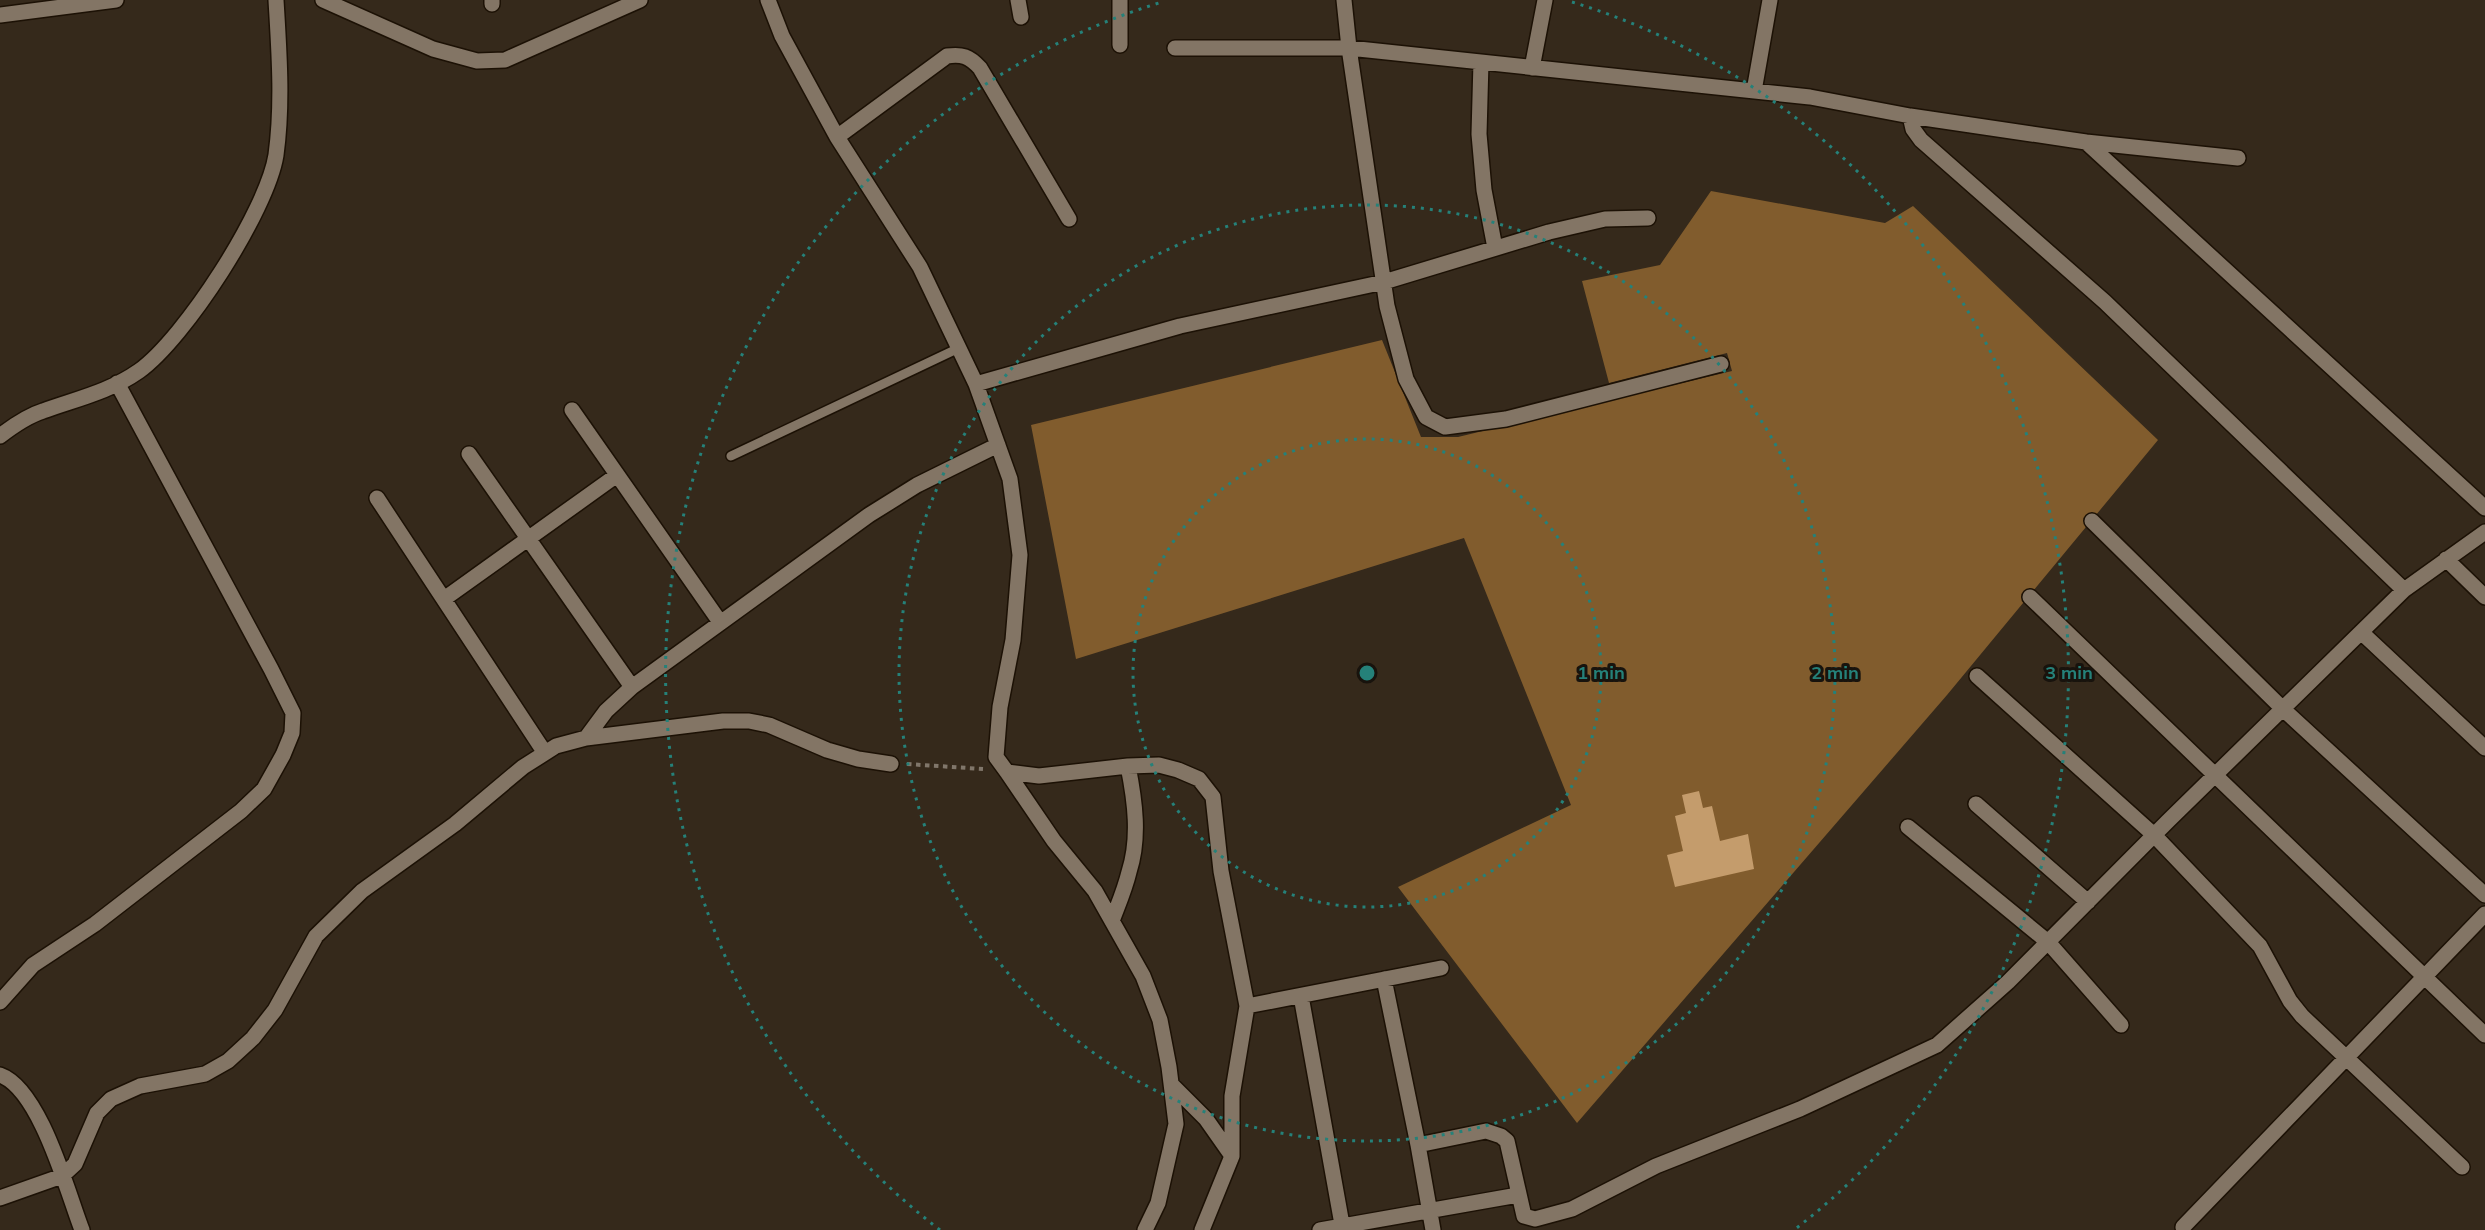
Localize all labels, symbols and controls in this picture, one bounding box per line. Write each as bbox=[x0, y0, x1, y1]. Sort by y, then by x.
text: 1 min bbox=[1577, 661, 1625, 684]
text: 2 min bbox=[1811, 661, 1859, 684]
text: 3 min bbox=[2045, 661, 2093, 684]
centre of rings bbox=[1357, 663, 1377, 683]

